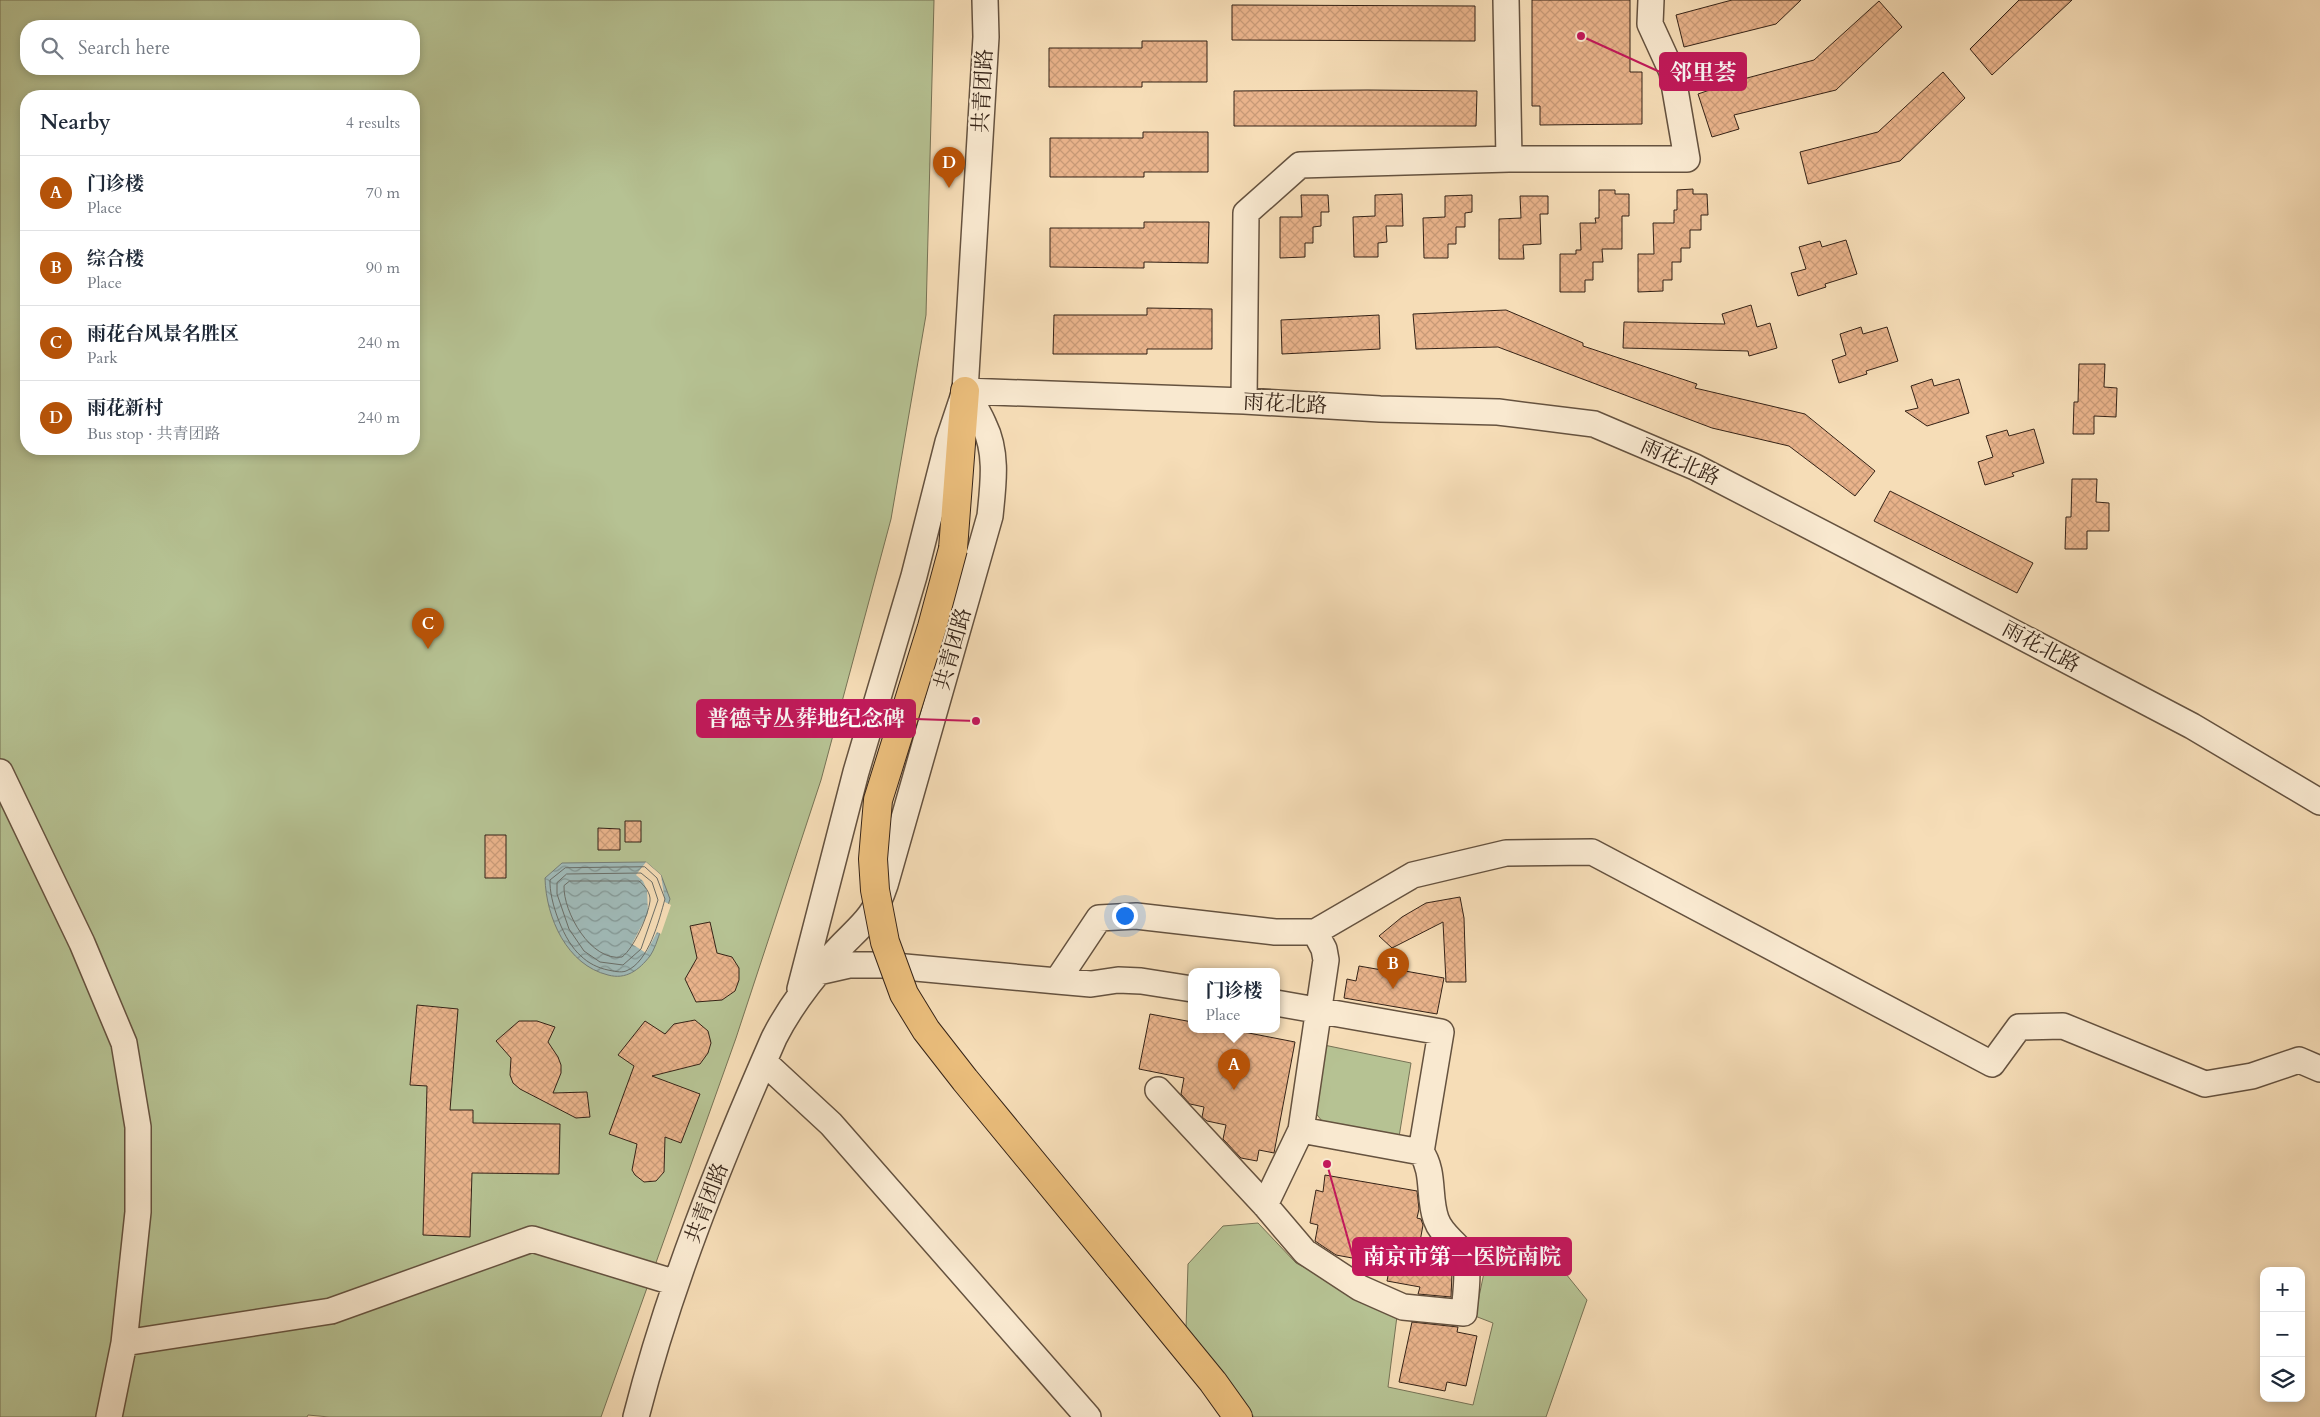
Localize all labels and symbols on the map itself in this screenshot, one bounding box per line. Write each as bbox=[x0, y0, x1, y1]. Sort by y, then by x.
street label: 共青团路 bbox=[966, 48, 1000, 134]
callout: 邻里荟 bbox=[1660, 53, 1746, 90]
text: 邻里荟 bbox=[1670, 58, 1736, 88]
pin: D bbox=[933, 147, 965, 188]
street label: 雨花北路 bbox=[1242, 387, 1328, 421]
street label: 雨花北路 bbox=[1636, 432, 1724, 492]
street label: 共青团路 bbox=[927, 605, 979, 693]
pin: C bbox=[412, 608, 444, 649]
street label: 雨花北路 bbox=[1997, 614, 2085, 680]
callout: 普德寺丛葬地纪念碑 bbox=[697, 700, 915, 737]
text: 普德寺丛葬地纪念碑 bbox=[707, 704, 905, 734]
your location bbox=[1112, 903, 1138, 929]
pin: B bbox=[1377, 948, 1409, 989]
pin: A bbox=[1218, 1049, 1250, 1090]
street label: 共青团路 bbox=[678, 1159, 736, 1247]
callout: 南京市第一医院南院 bbox=[1353, 1238, 1571, 1275]
text: 南京市第一医院南院 bbox=[1363, 1242, 1561, 1272]

